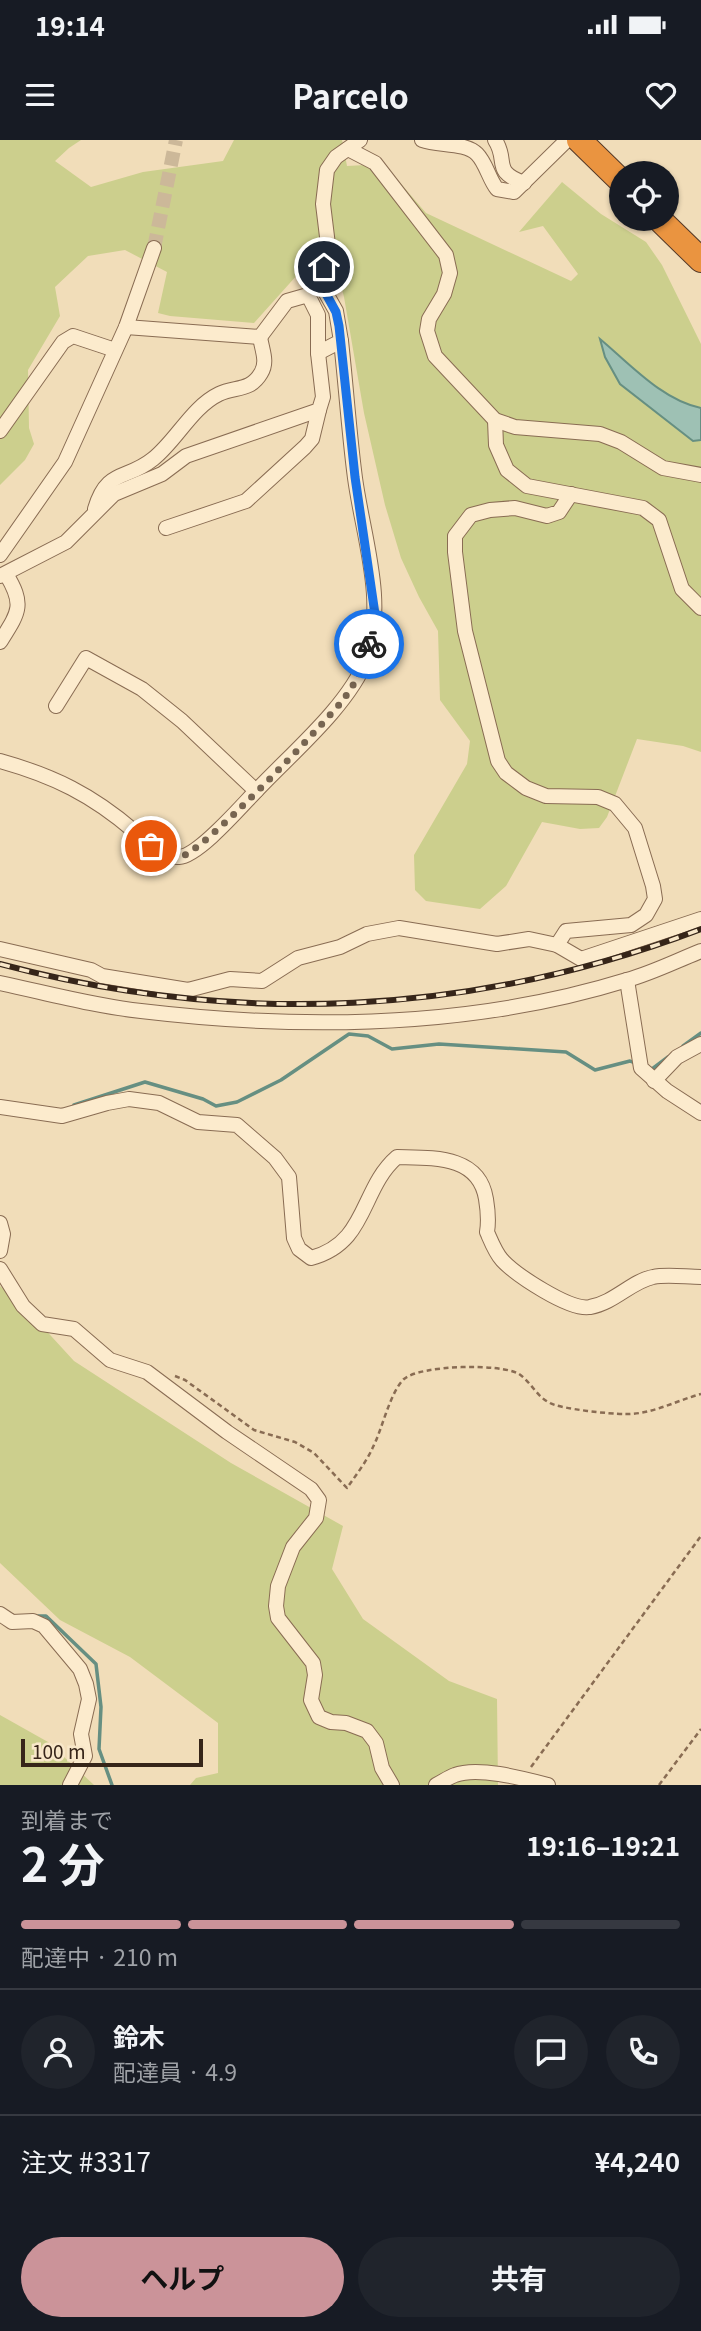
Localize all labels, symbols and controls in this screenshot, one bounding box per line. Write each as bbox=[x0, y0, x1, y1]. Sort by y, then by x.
text: 19:14 bbox=[35, 6, 105, 43]
text: Parcelo bbox=[292, 72, 409, 118]
icon: menu bbox=[21, 76, 59, 114]
icon: heart bbox=[642, 76, 680, 114]
map controls bbox=[609, 161, 679, 231]
button: locate bbox=[609, 161, 679, 231]
pin bbox=[294, 237, 354, 297]
icon: home bbox=[305, 248, 343, 286]
courier bbox=[334, 609, 404, 679]
icon: bike bbox=[350, 625, 388, 663]
pin bbox=[121, 816, 181, 876]
icon: bag bbox=[132, 827, 170, 865]
scale bar bbox=[21, 1736, 203, 1768]
text: 100 m bbox=[32, 1737, 86, 1764]
text: 到着まで bbox=[21, 1802, 113, 1836]
text: 19:16–19:21 bbox=[526, 1826, 680, 1863]
text: 2 分 bbox=[21, 1829, 105, 1895]
text: 配達中 · 210 m bbox=[21, 1939, 178, 1973]
button: person bbox=[21, 2015, 95, 2089]
button: chat bbox=[514, 2015, 588, 2089]
button: phone bbox=[606, 2015, 680, 2089]
text: 鈴木 bbox=[113, 2017, 165, 2054]
text: 配達員 · 4.9 bbox=[113, 2054, 237, 2088]
text: 注文 #3317 bbox=[21, 2142, 151, 2179]
text: ¥4,240 bbox=[595, 2142, 680, 2179]
button: ヘルプ bbox=[21, 2237, 344, 2317]
button: 共有 bbox=[358, 2237, 680, 2317]

